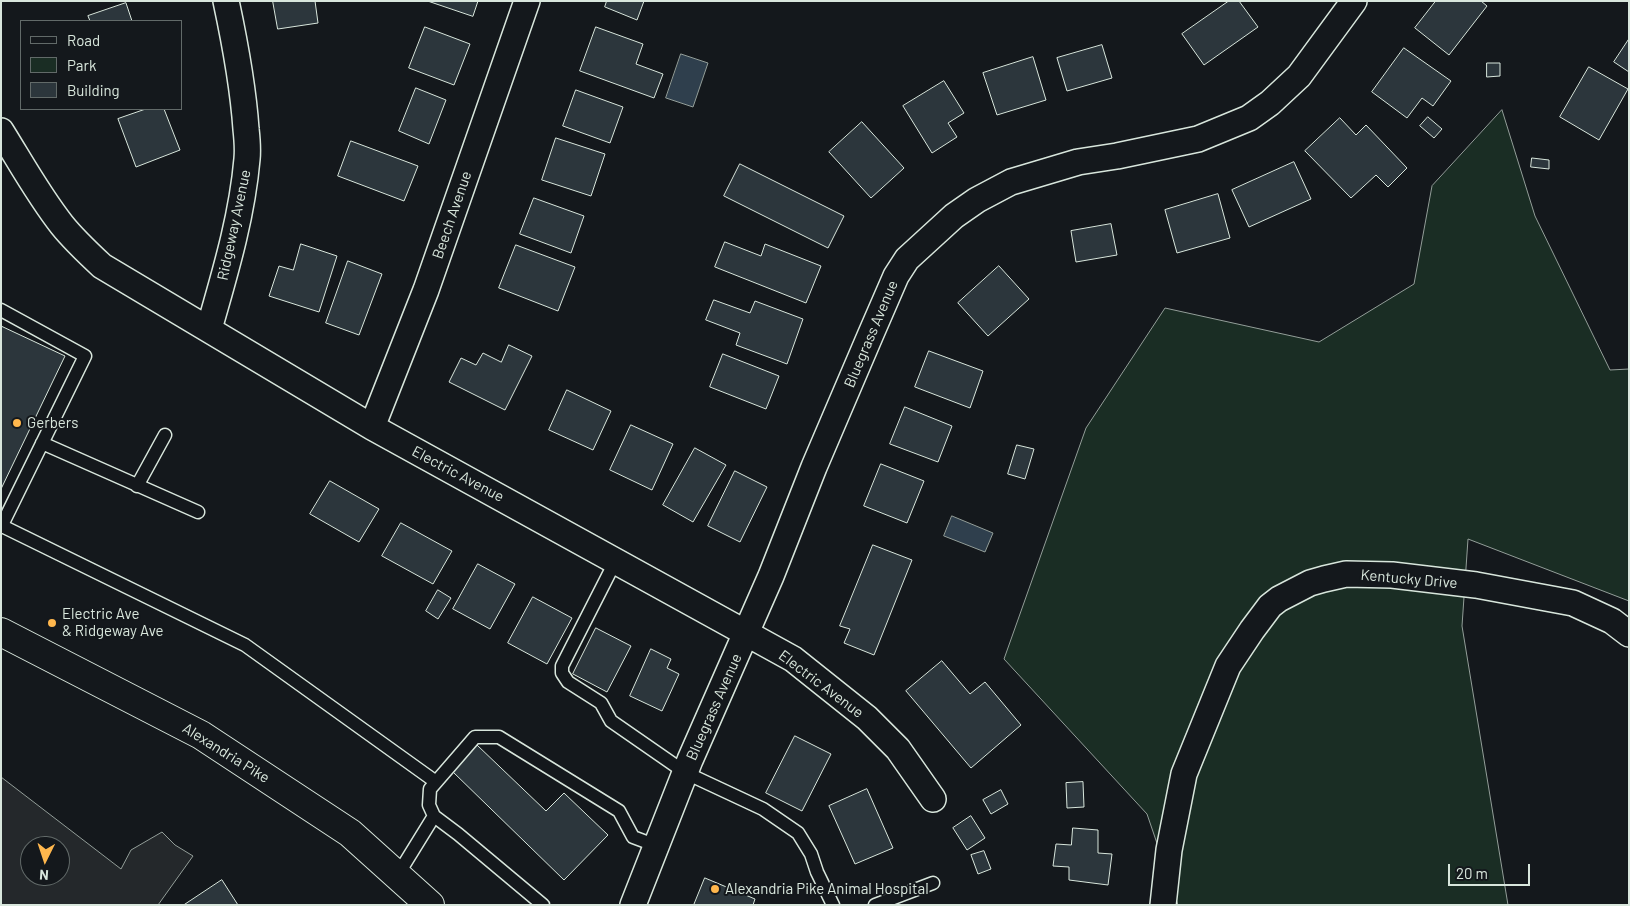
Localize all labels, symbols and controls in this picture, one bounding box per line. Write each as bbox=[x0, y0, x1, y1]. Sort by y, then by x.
legend bbox=[20, 20, 182, 110]
text: Road bbox=[67, 31, 100, 49]
text: Park bbox=[67, 56, 96, 74]
text: Building bbox=[67, 81, 120, 99]
street label: Ridgeway Avenue bbox=[213, 168, 255, 282]
street label: Beech Avenue bbox=[429, 169, 475, 261]
street label: Bluegrass Avenue bbox=[840, 278, 902, 390]
place label: Gerbers bbox=[27, 414, 78, 432]
marker: Gerbers bbox=[11, 417, 23, 429]
street label: Electric Avenue bbox=[409, 442, 507, 506]
street label: Kentucky Drive bbox=[1360, 566, 1458, 592]
place label: Electric Ave & Ridgeway Ave bbox=[62, 605, 164, 640]
marker: Electric Ave & Ridgeway Ave bbox=[46, 617, 58, 629]
street label: Electric Avenue bbox=[775, 646, 867, 722]
street label: Bluegrass Avenue bbox=[682, 651, 746, 763]
street label: Alexandria Pike bbox=[179, 719, 273, 787]
north arrow bbox=[20, 836, 70, 886]
scale bar bbox=[1450, 854, 1532, 886]
text: 20 m bbox=[1456, 864, 1488, 882]
text: N bbox=[39, 867, 49, 884]
place label: Alexandria Pike Animal Hospital bbox=[725, 880, 929, 898]
marker: Alexandria Pike Animal Hospital bbox=[709, 883, 721, 895]

